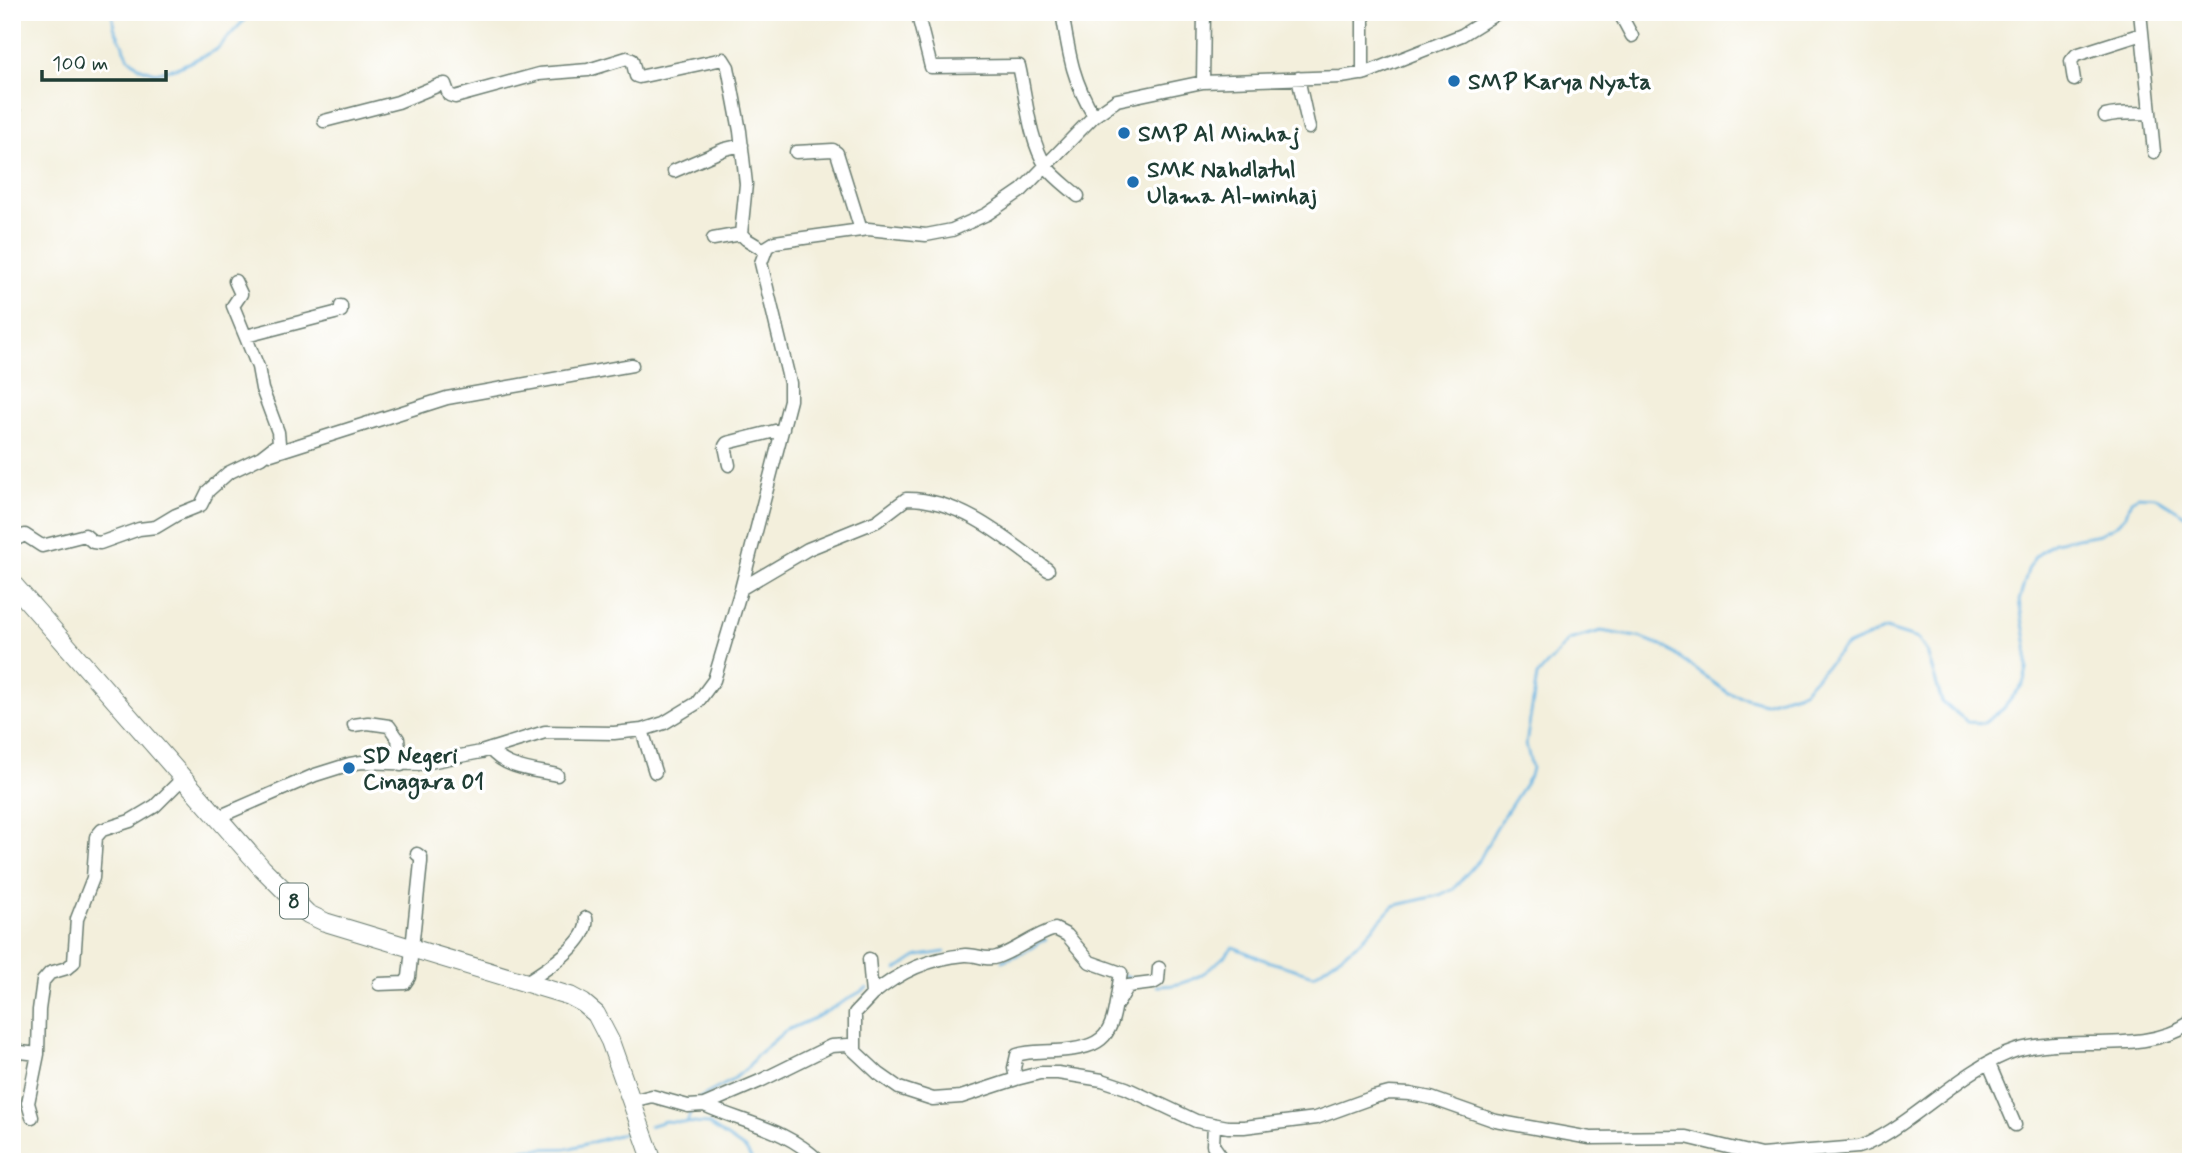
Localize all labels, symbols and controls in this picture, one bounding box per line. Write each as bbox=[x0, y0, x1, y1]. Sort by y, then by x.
scale bar bbox=[42, 38, 166, 82]
text: 100 m bbox=[52, 50, 108, 78]
place label: SMP Karya Nyata bbox=[1468, 68, 1651, 98]
marker: SMP Karya Nyata bbox=[1446, 73, 1462, 89]
place label: SMP Al Minhaj bbox=[1138, 120, 1299, 150]
marker: SMP Al Minhaj bbox=[1116, 125, 1132, 141]
place label: SMK Nahdlatul Ulama Al-minhaj bbox=[1147, 156, 1317, 212]
marker: SMK Nahdlatul Ulama Al-minhaj bbox=[1125, 174, 1141, 190]
place label: SD Negeri Cinagara 01 bbox=[363, 742, 484, 800]
marker: SD Negeri Cinagara 01 bbox=[341, 760, 357, 776]
road number: 8 bbox=[280, 884, 308, 918]

